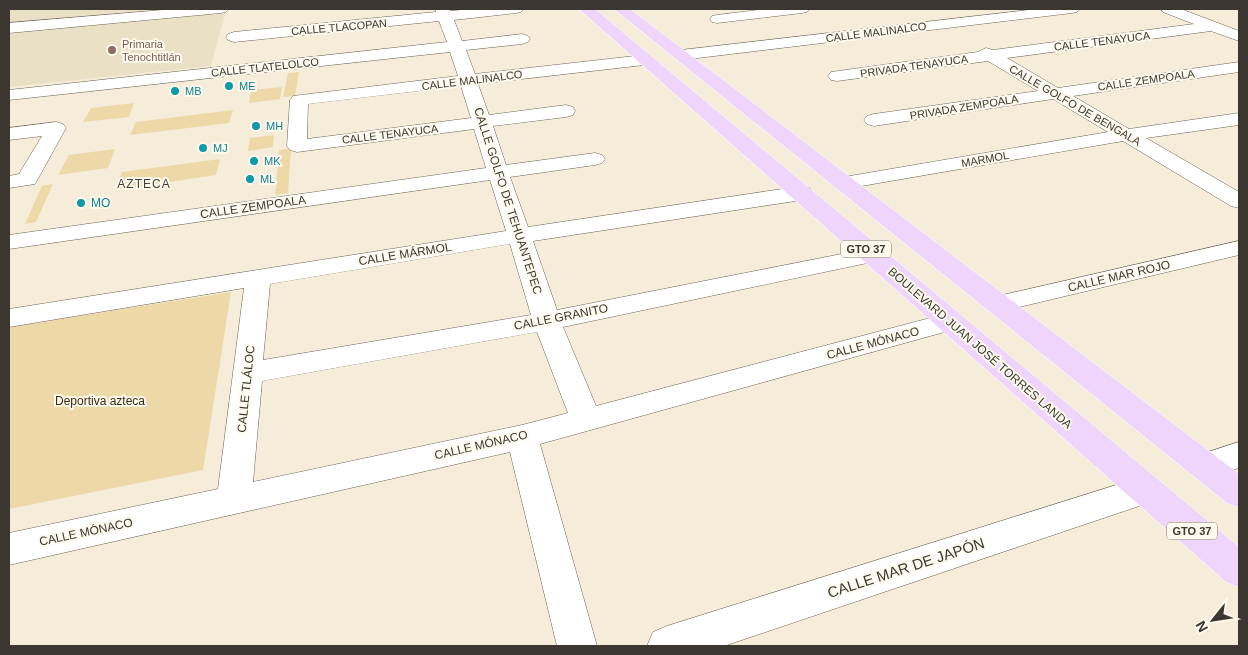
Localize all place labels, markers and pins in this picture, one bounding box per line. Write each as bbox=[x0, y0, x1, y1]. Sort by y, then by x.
place label: Primaria Tenochtitlán bbox=[122, 38, 181, 63]
marker: Primaria Tenochtitlán bbox=[106, 44, 118, 56]
marker: ME bbox=[223, 80, 235, 92]
place label: ME bbox=[239, 80, 256, 92]
marker: MB bbox=[169, 85, 181, 97]
place label: MB bbox=[185, 85, 202, 97]
marker: MH bbox=[250, 120, 262, 132]
place label: MH bbox=[266, 120, 283, 132]
marker: MJ bbox=[197, 142, 209, 154]
place label: MJ bbox=[213, 142, 228, 154]
marker: MK bbox=[248, 155, 260, 167]
place label: MK bbox=[264, 155, 281, 167]
marker: ML bbox=[244, 173, 256, 185]
place label: ML bbox=[260, 173, 275, 185]
place label: MO bbox=[91, 196, 110, 210]
marker: MO bbox=[75, 197, 87, 209]

